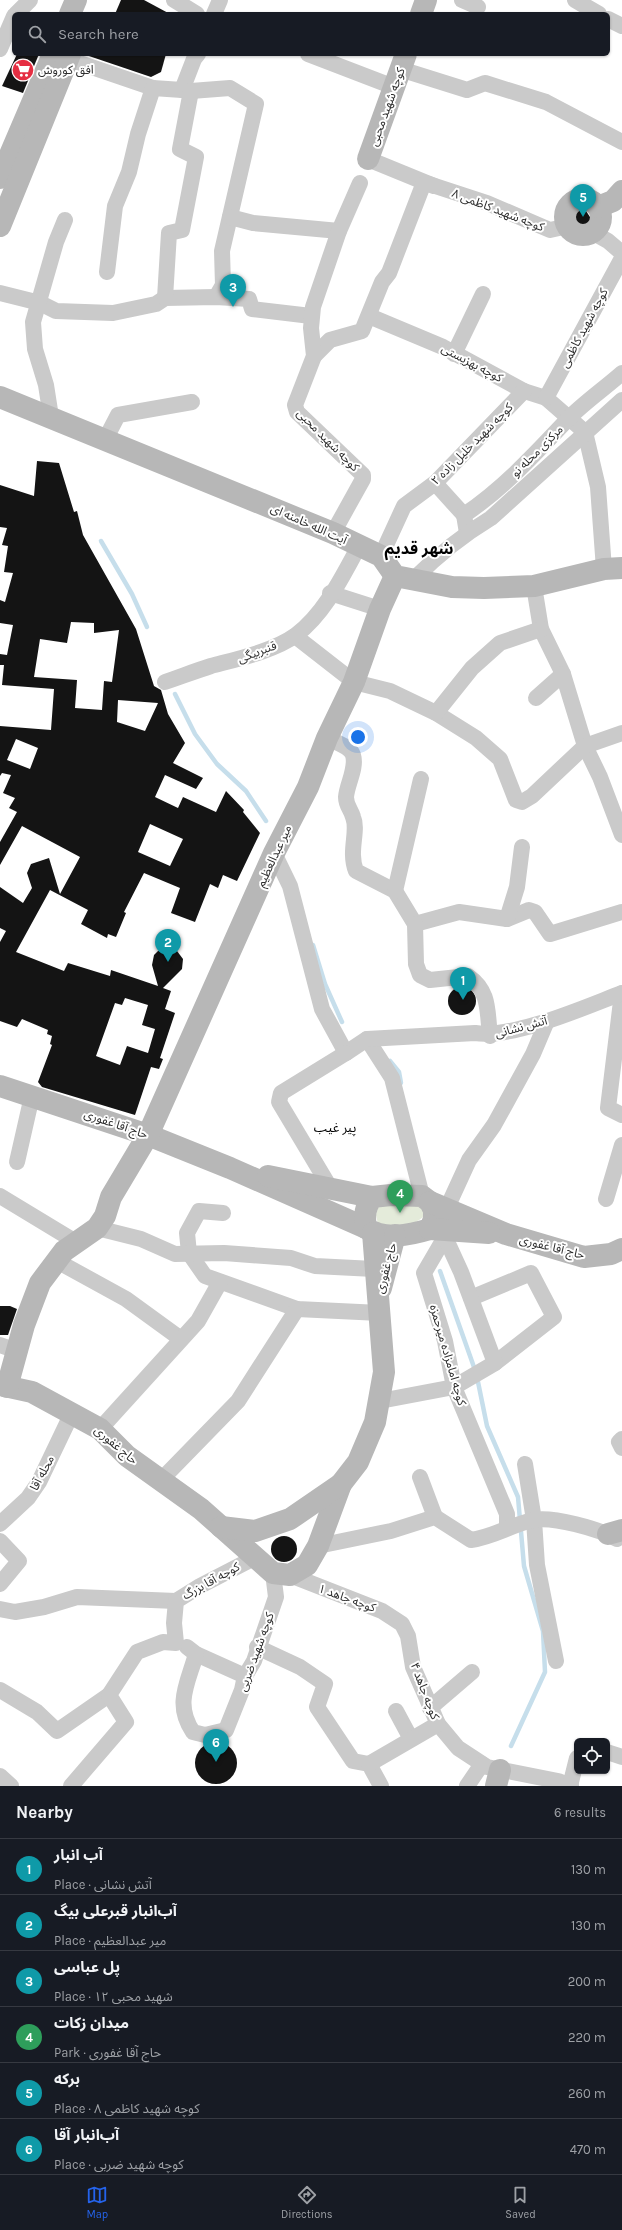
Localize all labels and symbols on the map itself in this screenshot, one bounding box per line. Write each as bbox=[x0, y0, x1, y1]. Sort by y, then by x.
supermarket icon: افق کوروش bbox=[10, 57, 36, 83]
place label: افق کوروش bbox=[38, 63, 94, 78]
street label: کوچه شهید محبی bbox=[366, 65, 409, 148]
pin: 5 bbox=[570, 184, 596, 217]
street label: کوچه شهید کاظمی ۸ bbox=[450, 186, 547, 235]
pin: 3 bbox=[220, 274, 246, 307]
street label: کوچه شهید کاظمی bbox=[557, 285, 612, 371]
street label: کوچه بهزیستی bbox=[439, 341, 506, 386]
street label: کوچه شهید خلیل زاده ۲ bbox=[428, 400, 517, 488]
street label: کوچه شهید محبی bbox=[293, 406, 363, 476]
street label: مرکزی محله نو bbox=[508, 422, 566, 480]
street label: آیت الله خامنه ای bbox=[269, 501, 350, 547]
district label: شهر قدیم bbox=[384, 539, 454, 561]
street label: قنبربیگی bbox=[236, 638, 278, 666]
your location bbox=[348, 727, 368, 747]
street label: میر عبدالعظیم bbox=[254, 823, 296, 890]
pin: 2 bbox=[155, 929, 181, 962]
pin: 1 bbox=[450, 967, 476, 1000]
street label: آتش نشانی bbox=[493, 1013, 549, 1041]
street label: حاج آقا غفوری bbox=[81, 1107, 150, 1143]
district label: پیر غیب bbox=[314, 1120, 356, 1137]
pin: 4 bbox=[387, 1180, 413, 1213]
street label: حاج آقا غفوری bbox=[517, 1232, 586, 1264]
street label: حاج غفوری bbox=[372, 1241, 401, 1296]
street label: کوچه امامزاده میرحمزه bbox=[426, 1303, 469, 1408]
street label: حاج غفوری bbox=[90, 1423, 141, 1469]
street label: محله آقا bbox=[27, 1453, 57, 1493]
street label: کوچه آقا بزرگ bbox=[180, 1559, 244, 1603]
street label: کوچه جاهد ۱ bbox=[316, 1581, 379, 1616]
street label: کوچه شهید ضربی bbox=[235, 1610, 278, 1694]
street label: کوچه جاهد ۴ bbox=[407, 1661, 443, 1723]
pin: 6 bbox=[203, 1729, 229, 1762]

